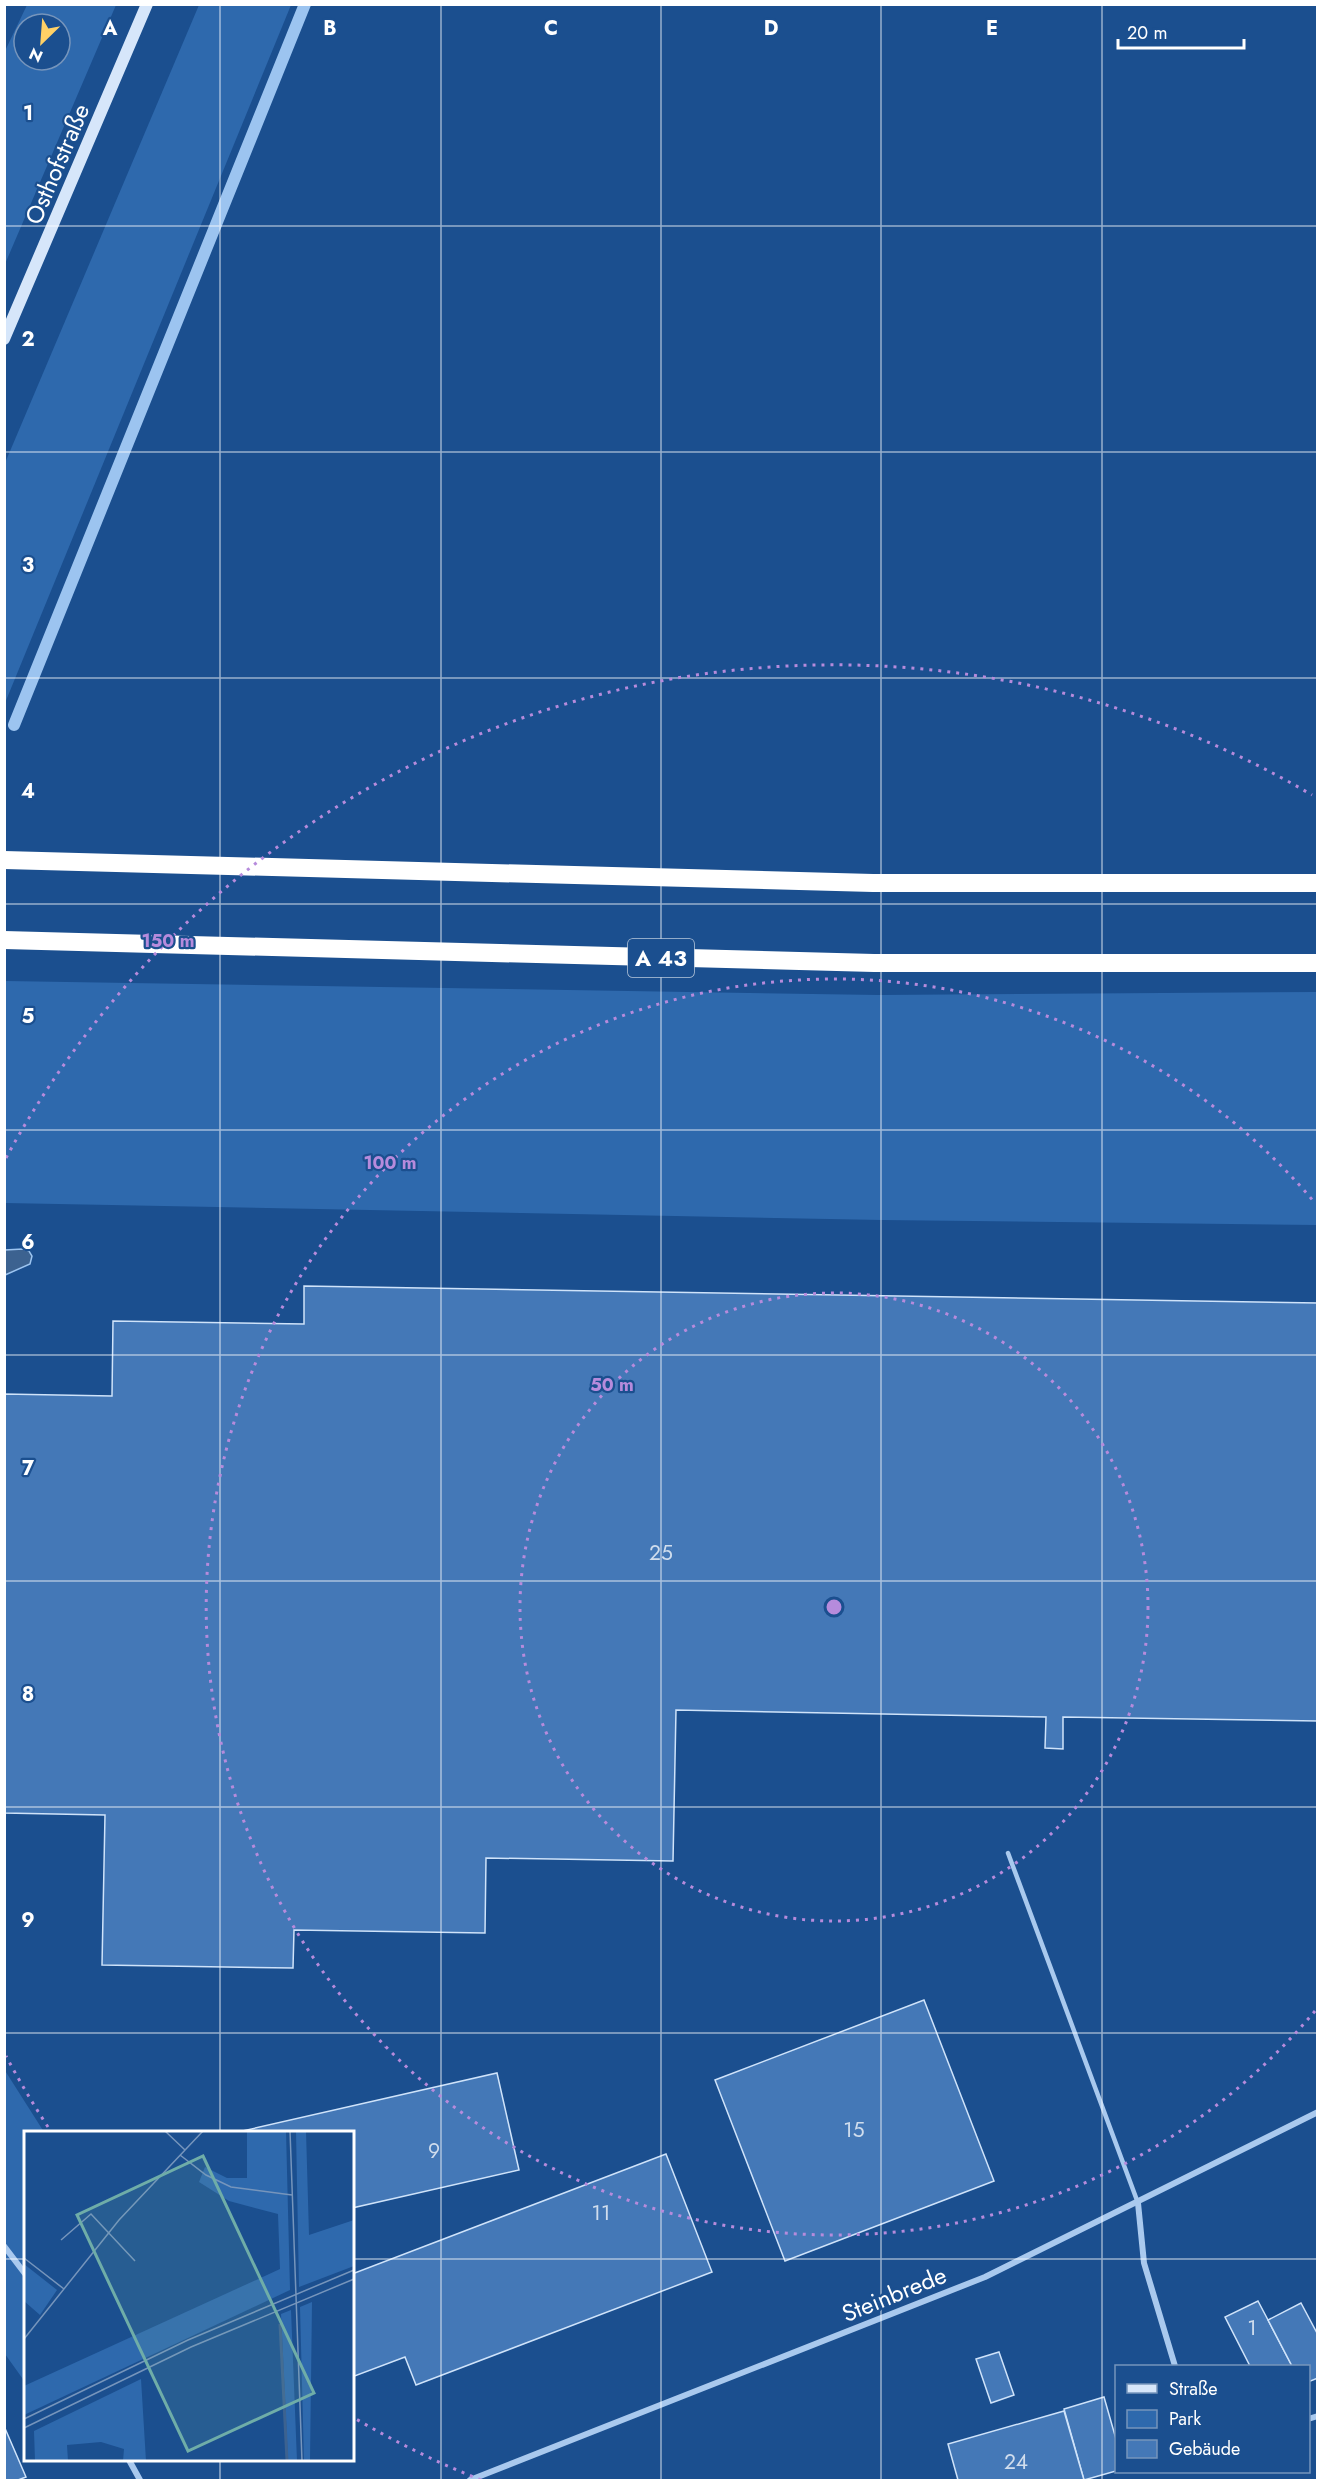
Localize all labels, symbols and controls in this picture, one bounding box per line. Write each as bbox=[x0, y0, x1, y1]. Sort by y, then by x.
north arrow bbox=[12, 12, 72, 72]
scale bar bbox=[1118, 12, 1244, 50]
text: A bbox=[102, 14, 118, 43]
text: B bbox=[323, 14, 337, 43]
text: C bbox=[544, 14, 558, 43]
text: D bbox=[764, 14, 778, 43]
text: E bbox=[986, 14, 998, 43]
text: 20 m bbox=[1127, 20, 1167, 46]
text: N bbox=[25, 42, 46, 68]
street label: Osthofstraße bbox=[16, 98, 98, 230]
text: 1 bbox=[23, 99, 33, 128]
text: 2 bbox=[21, 325, 35, 354]
text: 3 bbox=[22, 551, 34, 580]
text: 4 bbox=[21, 777, 35, 806]
text: 150 m bbox=[142, 928, 194, 954]
road number: A 43 bbox=[628, 939, 694, 977]
text: 5 bbox=[22, 1002, 35, 1031]
text: 100 m bbox=[363, 1150, 417, 1176]
text: 6 bbox=[21, 1228, 35, 1257]
text: 50 m bbox=[590, 1372, 634, 1398]
text: 7 bbox=[22, 1454, 35, 1483]
house number: 25 bbox=[649, 1538, 673, 1568]
centre of rings bbox=[824, 1597, 844, 1617]
text: 8 bbox=[22, 1680, 34, 1709]
text: 9 bbox=[21, 1906, 35, 1935]
house number: 15 bbox=[843, 2115, 865, 2145]
inset map bbox=[24, 2131, 354, 2461]
house number: 9 bbox=[428, 2136, 440, 2166]
house number: 11 bbox=[592, 2198, 610, 2228]
street label: Steinbrede bbox=[836, 2257, 952, 2331]
house number: 1 bbox=[1247, 2313, 1257, 2343]
legend bbox=[1115, 2365, 1310, 2473]
text: Straße bbox=[1169, 2376, 1217, 2402]
text: Park bbox=[1169, 2406, 1201, 2432]
text: Gebäude bbox=[1169, 2436, 1240, 2462]
house number: 24 bbox=[1004, 2447, 1028, 2477]

